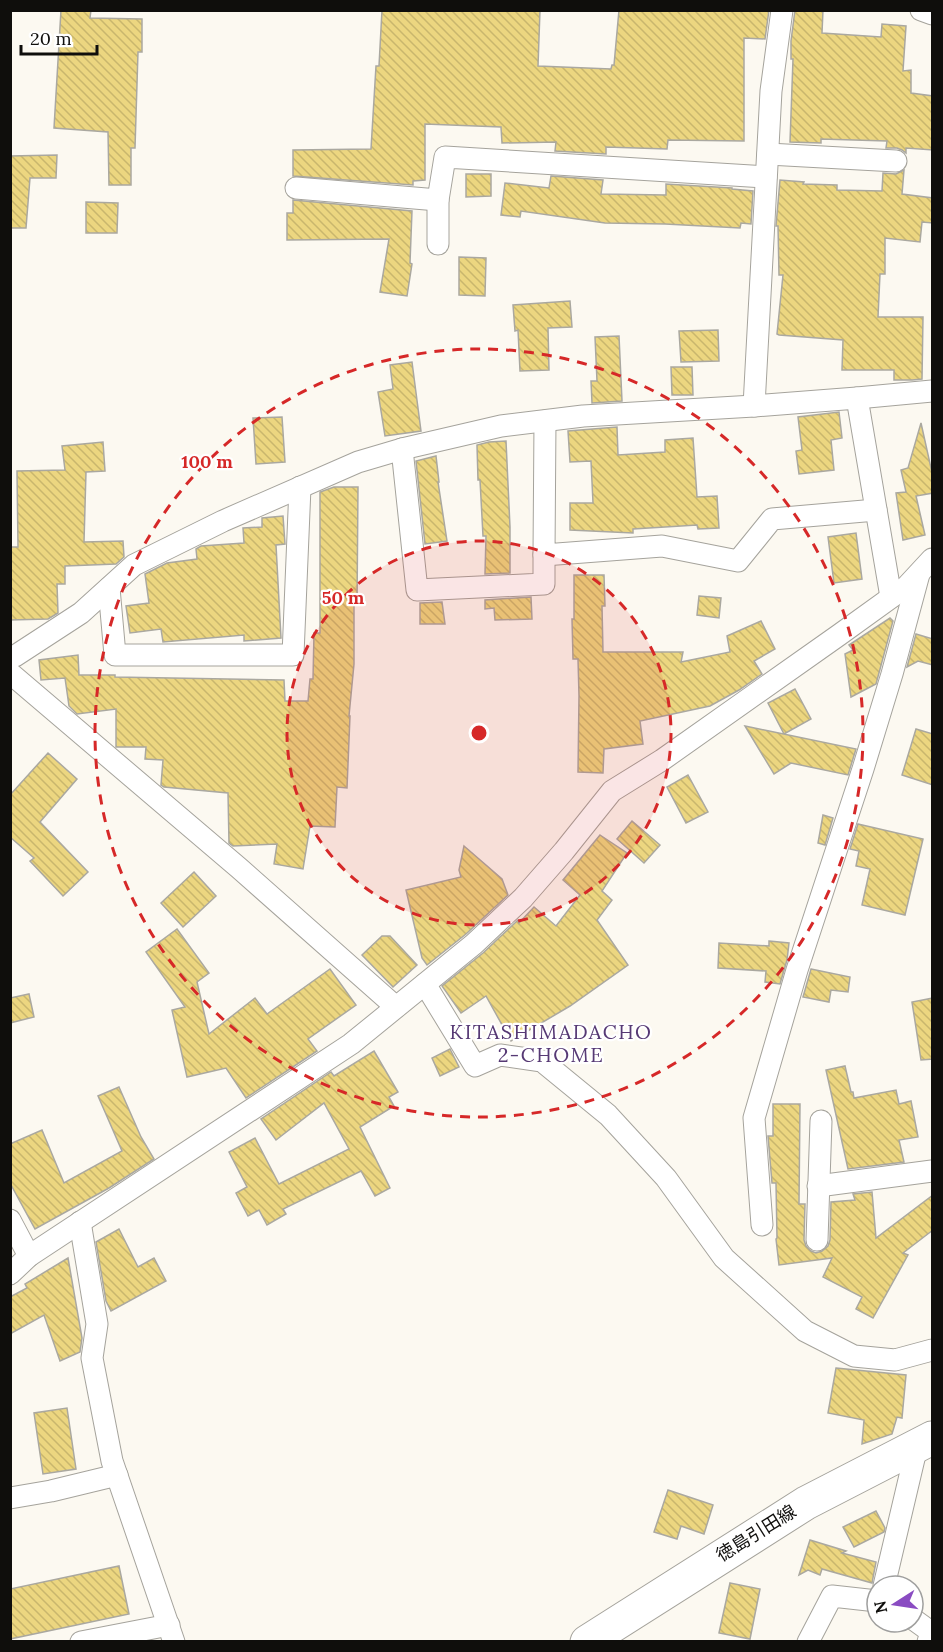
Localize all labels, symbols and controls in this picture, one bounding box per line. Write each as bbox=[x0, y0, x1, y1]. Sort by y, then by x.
scale bar bbox=[21, 18, 98, 56]
text: 20 m bbox=[30, 27, 72, 50]
text: 100 m bbox=[181, 450, 233, 473]
text: 50 m bbox=[322, 586, 365, 609]
centre of rings bbox=[469, 723, 489, 743]
district label: KITASHIMADACHO 2-CHOME bbox=[450, 1019, 653, 1067]
street label: 徳島引田線 bbox=[712, 1499, 800, 1567]
north arrow bbox=[865, 1574, 925, 1634]
text: N bbox=[869, 1599, 891, 1615]

